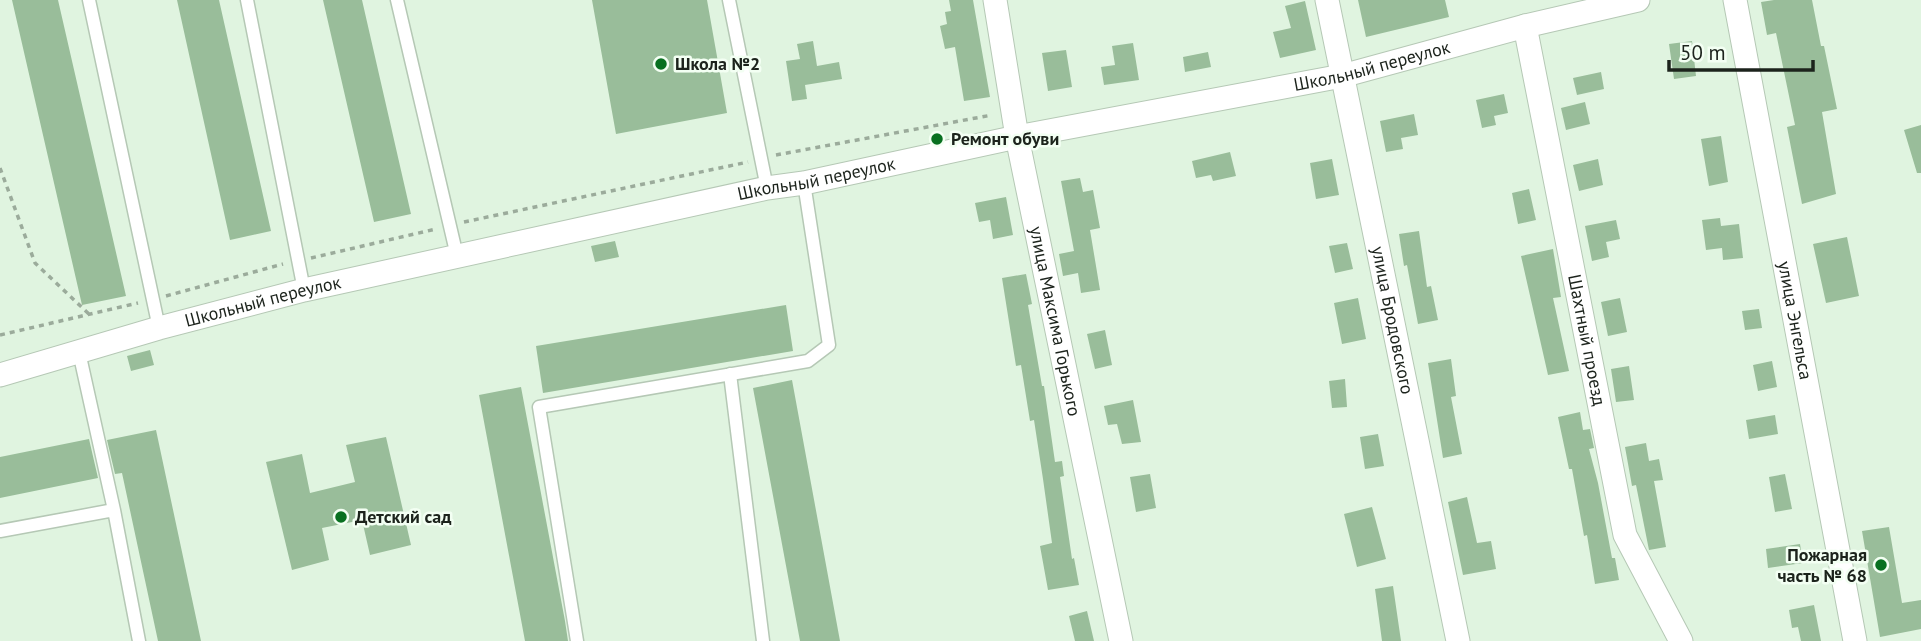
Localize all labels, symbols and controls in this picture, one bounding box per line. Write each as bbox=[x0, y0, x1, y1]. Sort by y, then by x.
scale bar bbox=[1669, 28, 1812, 72]
street label: Школьный переулок bbox=[1292, 35, 1453, 96]
text: 50 m bbox=[1680, 39, 1726, 66]
place label: Школа №2 bbox=[675, 52, 760, 75]
marker: Школа №2 bbox=[653, 56, 669, 72]
place label: Ремонт обуви bbox=[951, 127, 1059, 150]
marker: Ремонт обуви bbox=[929, 131, 945, 147]
street label: Школьный переулок bbox=[735, 152, 898, 205]
street label: улица Максима Горького bbox=[1025, 224, 1086, 418]
street label: улица Бродовского bbox=[1367, 244, 1419, 396]
street label: улица Энгельса bbox=[1773, 259, 1818, 382]
street label: Школьный переулок bbox=[182, 270, 343, 332]
street label: Шахтный проезд bbox=[1563, 272, 1611, 408]
place label: Детский сад bbox=[355, 505, 451, 528]
marker: Детский сад bbox=[333, 509, 349, 525]
place label: Пожарная часть № 68 bbox=[1777, 543, 1867, 587]
marker: Пожарная часть № 68 bbox=[1873, 557, 1889, 573]

